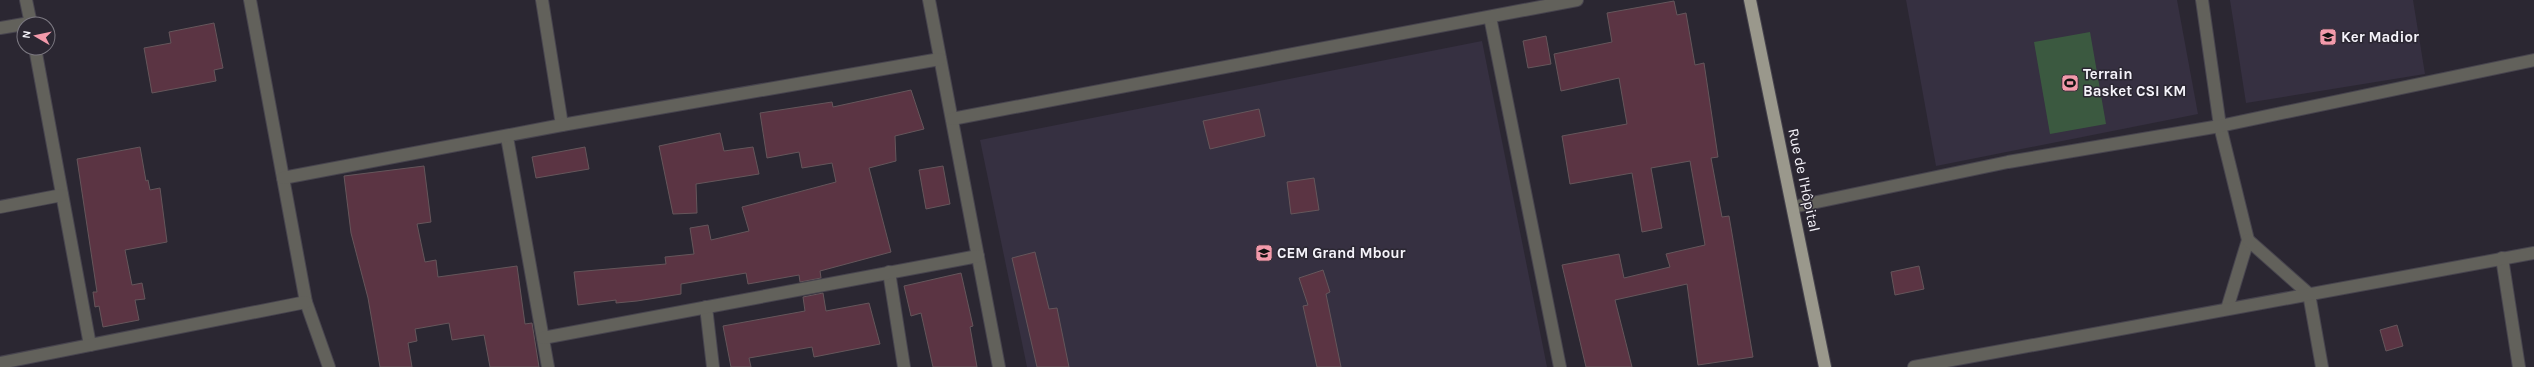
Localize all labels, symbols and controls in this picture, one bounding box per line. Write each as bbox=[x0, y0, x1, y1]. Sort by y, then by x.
north arrow bbox=[16, 16, 56, 56]
school or university icon: Ker Madior bbox=[2318, 27, 2338, 47]
place label: Ker Madior bbox=[2341, 28, 2419, 46]
text: N bbox=[20, 30, 34, 39]
place label: Terrain Basket CSI KM bbox=[2083, 65, 2186, 100]
sports icon: Terrain Basket CSI KM bbox=[2060, 73, 2080, 93]
street label: Rue de l'Hôpital bbox=[1784, 127, 1824, 233]
school or university icon: CEM Grand Mbour bbox=[1254, 243, 1274, 263]
place label: CEM Grand Mbour bbox=[1277, 244, 1406, 262]

